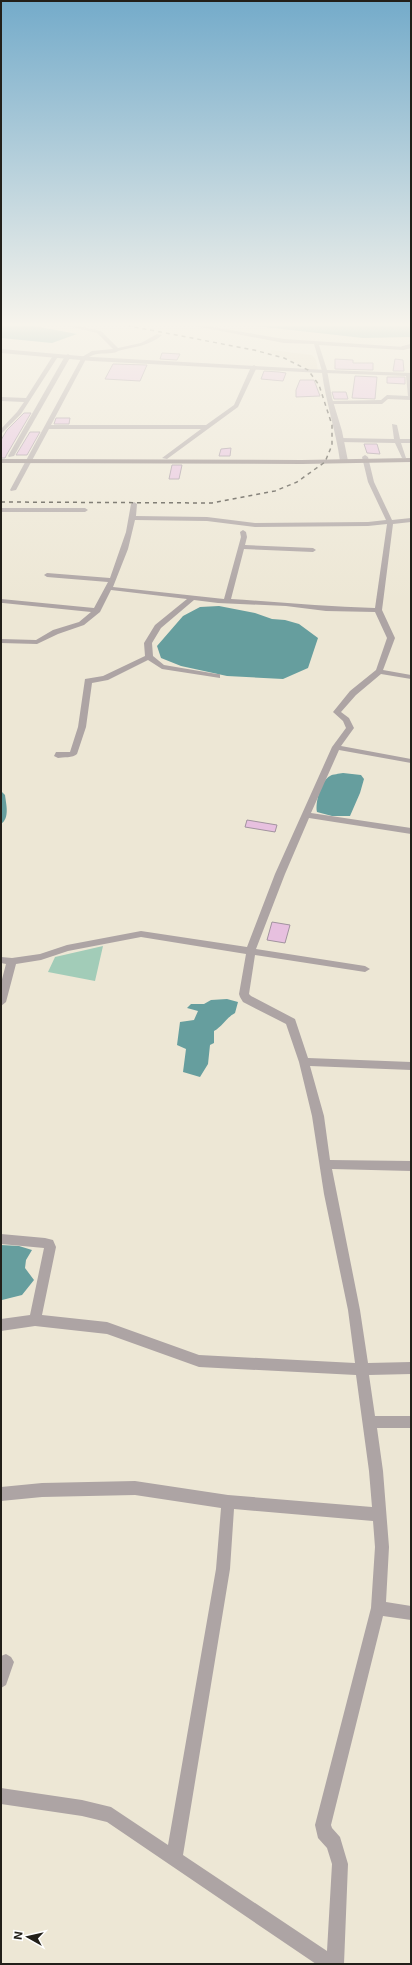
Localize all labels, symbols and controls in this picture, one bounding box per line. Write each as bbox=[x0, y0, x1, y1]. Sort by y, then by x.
north arrow bbox=[8, 1917, 48, 1957]
text: N bbox=[11, 1930, 26, 1941]

